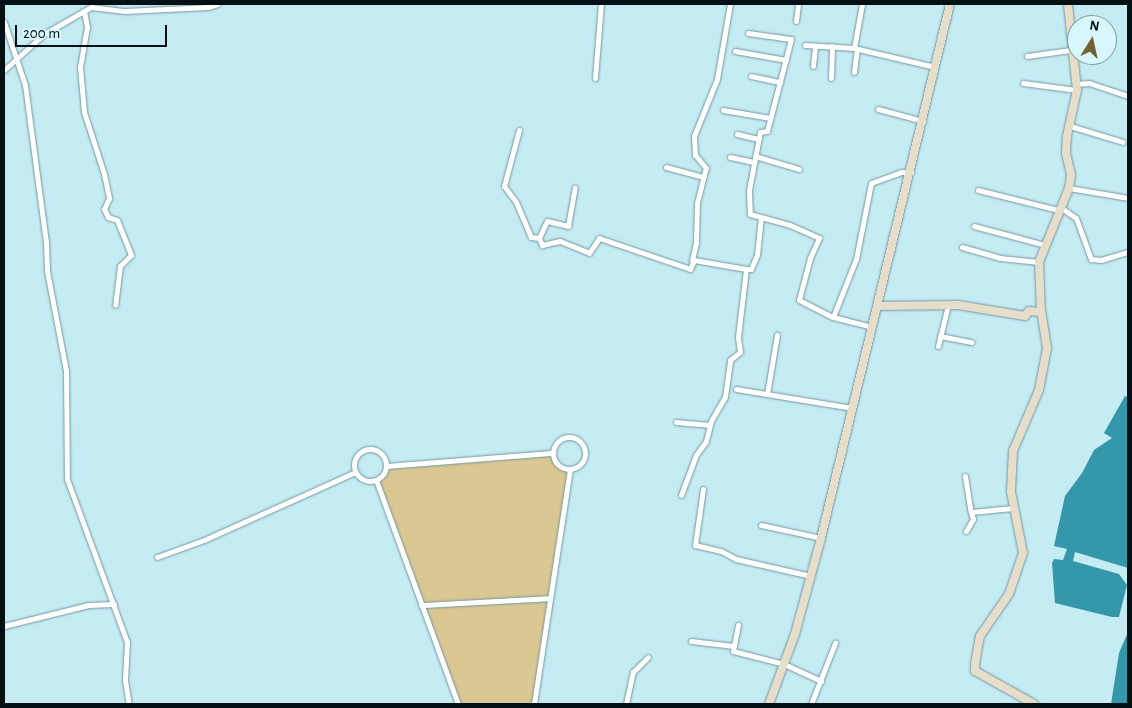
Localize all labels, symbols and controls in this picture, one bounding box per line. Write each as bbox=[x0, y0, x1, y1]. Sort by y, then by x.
scale bar bbox=[18, 15, 170, 47]
north arrow bbox=[1067, 15, 1117, 65]
text: N bbox=[1088, 18, 1100, 34]
text: 200 m bbox=[23, 26, 60, 41]

